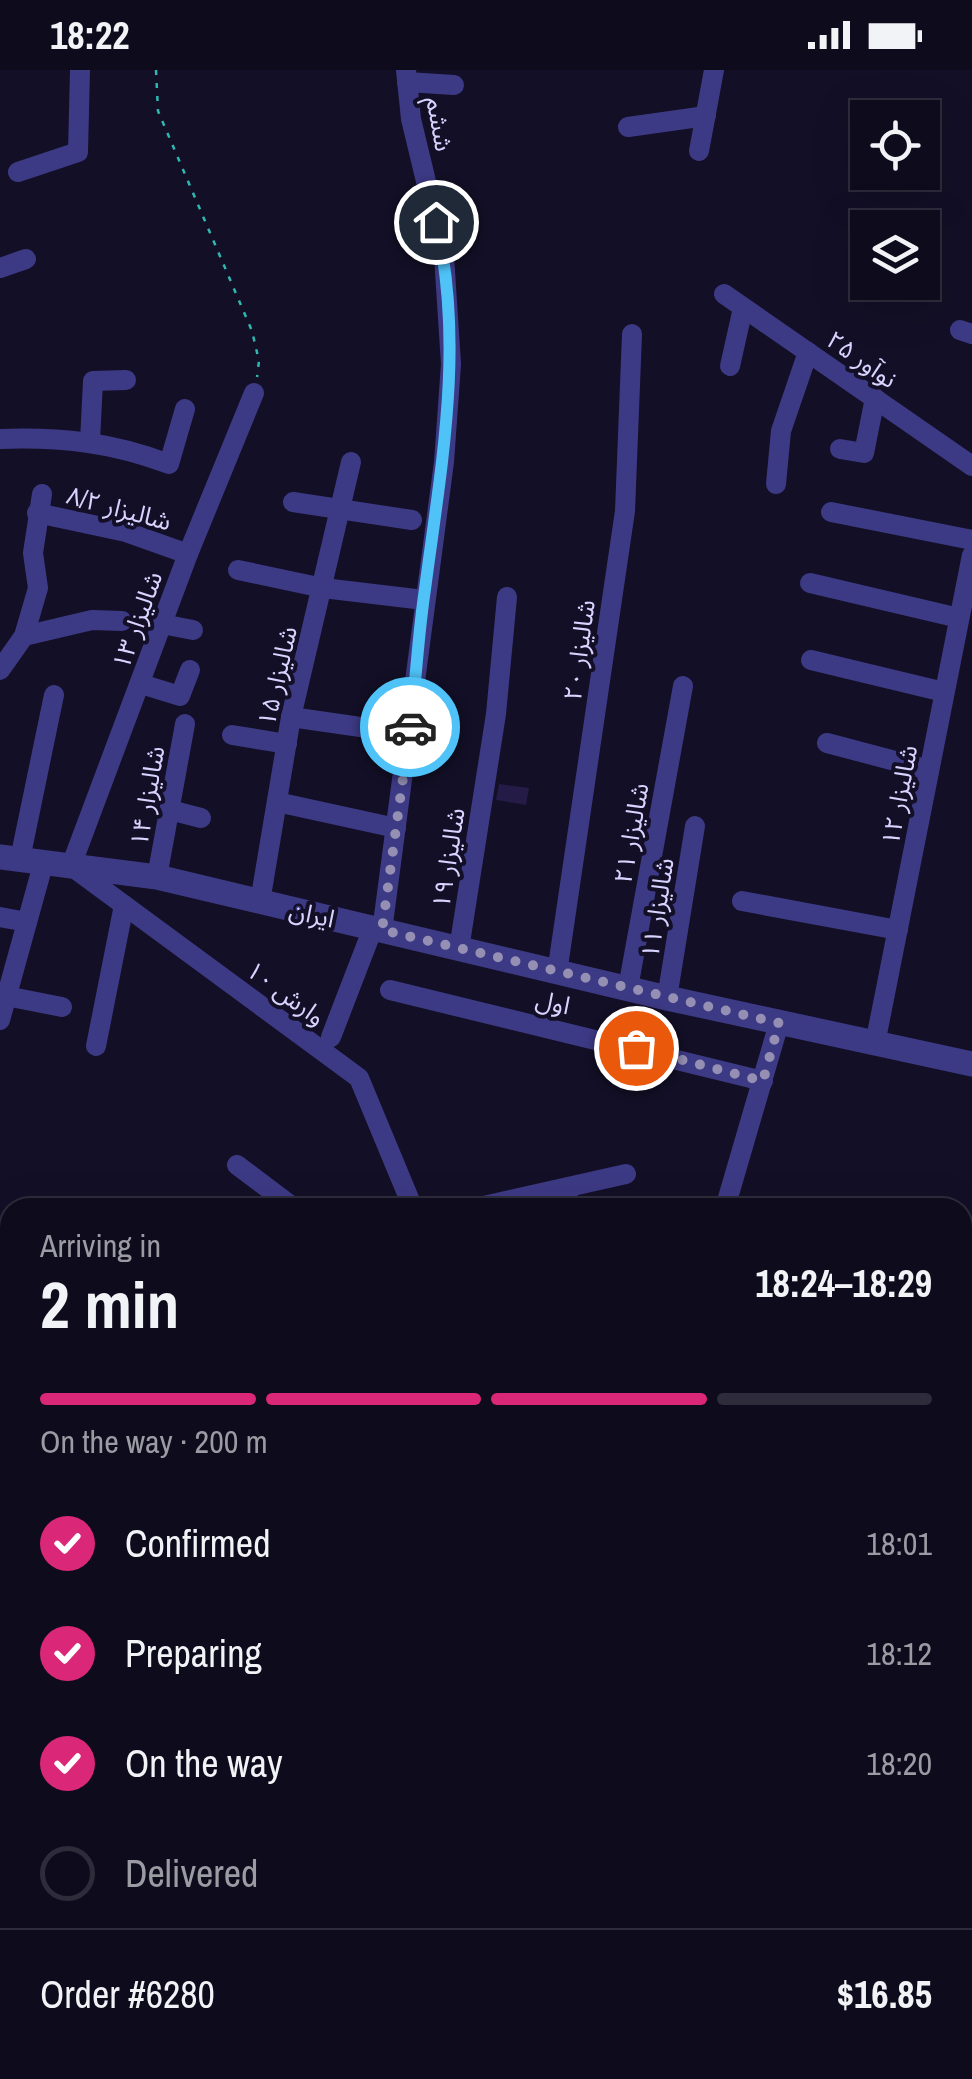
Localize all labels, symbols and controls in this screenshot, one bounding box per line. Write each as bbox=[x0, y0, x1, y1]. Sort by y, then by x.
text: 18:22 bbox=[50, 10, 130, 61]
street label: ششم bbox=[416, 94, 462, 155]
map controls bbox=[850, 100, 940, 300]
button: locate bbox=[850, 100, 940, 190]
pin bbox=[394, 180, 479, 265]
icon: home bbox=[409, 195, 464, 250]
button: layers bbox=[850, 210, 940, 300]
street label: نوآور ۲۵ bbox=[820, 322, 904, 396]
street label: شالیزار ۸/۲ bbox=[63, 478, 175, 538]
street label: شالیزار ۱۳ bbox=[104, 567, 170, 673]
street label: شالیزار ۲۰ bbox=[555, 597, 603, 703]
street label: شالیزار ۱۵ bbox=[249, 623, 305, 729]
courier bbox=[360, 677, 460, 777]
icon: car bbox=[383, 700, 438, 755]
street label: شالیزار ۱۲ bbox=[873, 742, 925, 848]
street label: شالیزار ۱۴ bbox=[121, 743, 173, 849]
street label: شالیزار ۲۱ bbox=[605, 780, 657, 886]
street label: شالیزار ۱۹ bbox=[423, 805, 473, 911]
street label: شالیزار ۱۱ bbox=[632, 855, 682, 961]
street label: ایران bbox=[286, 892, 338, 936]
street label: وارش ۱۰ bbox=[240, 953, 332, 1033]
street label: اول bbox=[532, 982, 574, 1022]
pin bbox=[594, 1006, 679, 1091]
icon: bag bbox=[609, 1021, 664, 1076]
text: Arriving in bbox=[40, 1224, 161, 1267]
text: 18:24–18:29 bbox=[755, 1258, 932, 1309]
text: 2 min bbox=[40, 1261, 179, 1348]
text: On the way · 200 m bbox=[40, 1420, 268, 1463]
icon: check bbox=[40, 1516, 95, 1571]
text: Confirmed bbox=[125, 1518, 270, 1569]
text: 18:01 bbox=[866, 1522, 932, 1565]
icon: check bbox=[40, 1626, 95, 1681]
text: Preparing bbox=[125, 1628, 262, 1679]
text: 18:12 bbox=[866, 1632, 932, 1675]
icon: check bbox=[40, 1736, 95, 1791]
text: On the way bbox=[125, 1738, 283, 1789]
text: 18:20 bbox=[866, 1742, 932, 1785]
text: Delivered bbox=[125, 1848, 258, 1899]
text: Order #6280 bbox=[40, 1969, 215, 2020]
text: $16.85 bbox=[837, 1969, 932, 2020]

